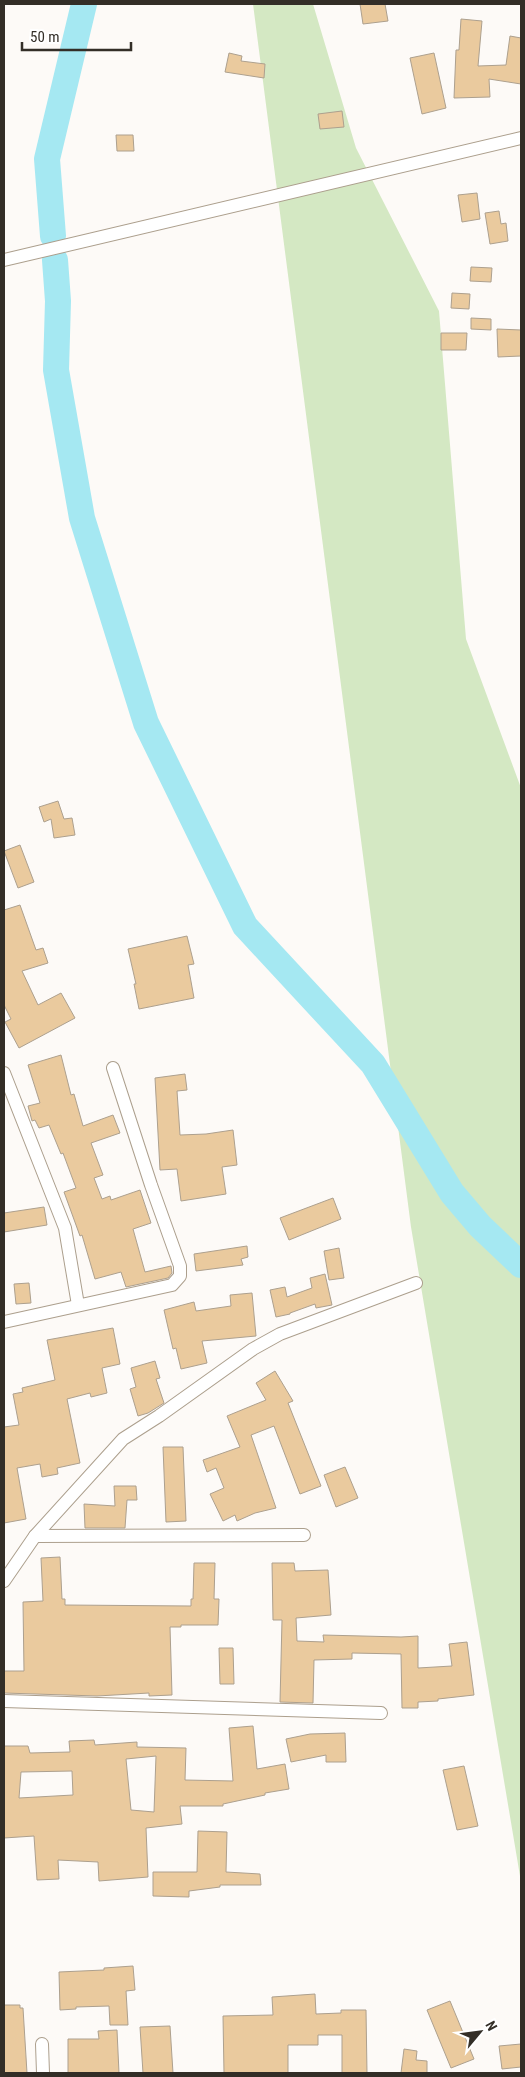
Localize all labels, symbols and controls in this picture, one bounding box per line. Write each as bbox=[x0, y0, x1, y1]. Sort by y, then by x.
scale bar bbox=[22, 20, 131, 52]
text: 50 m bbox=[30, 28, 60, 46]
north arrow bbox=[455, 2007, 505, 2057]
text: N bbox=[482, 2018, 500, 2033]

